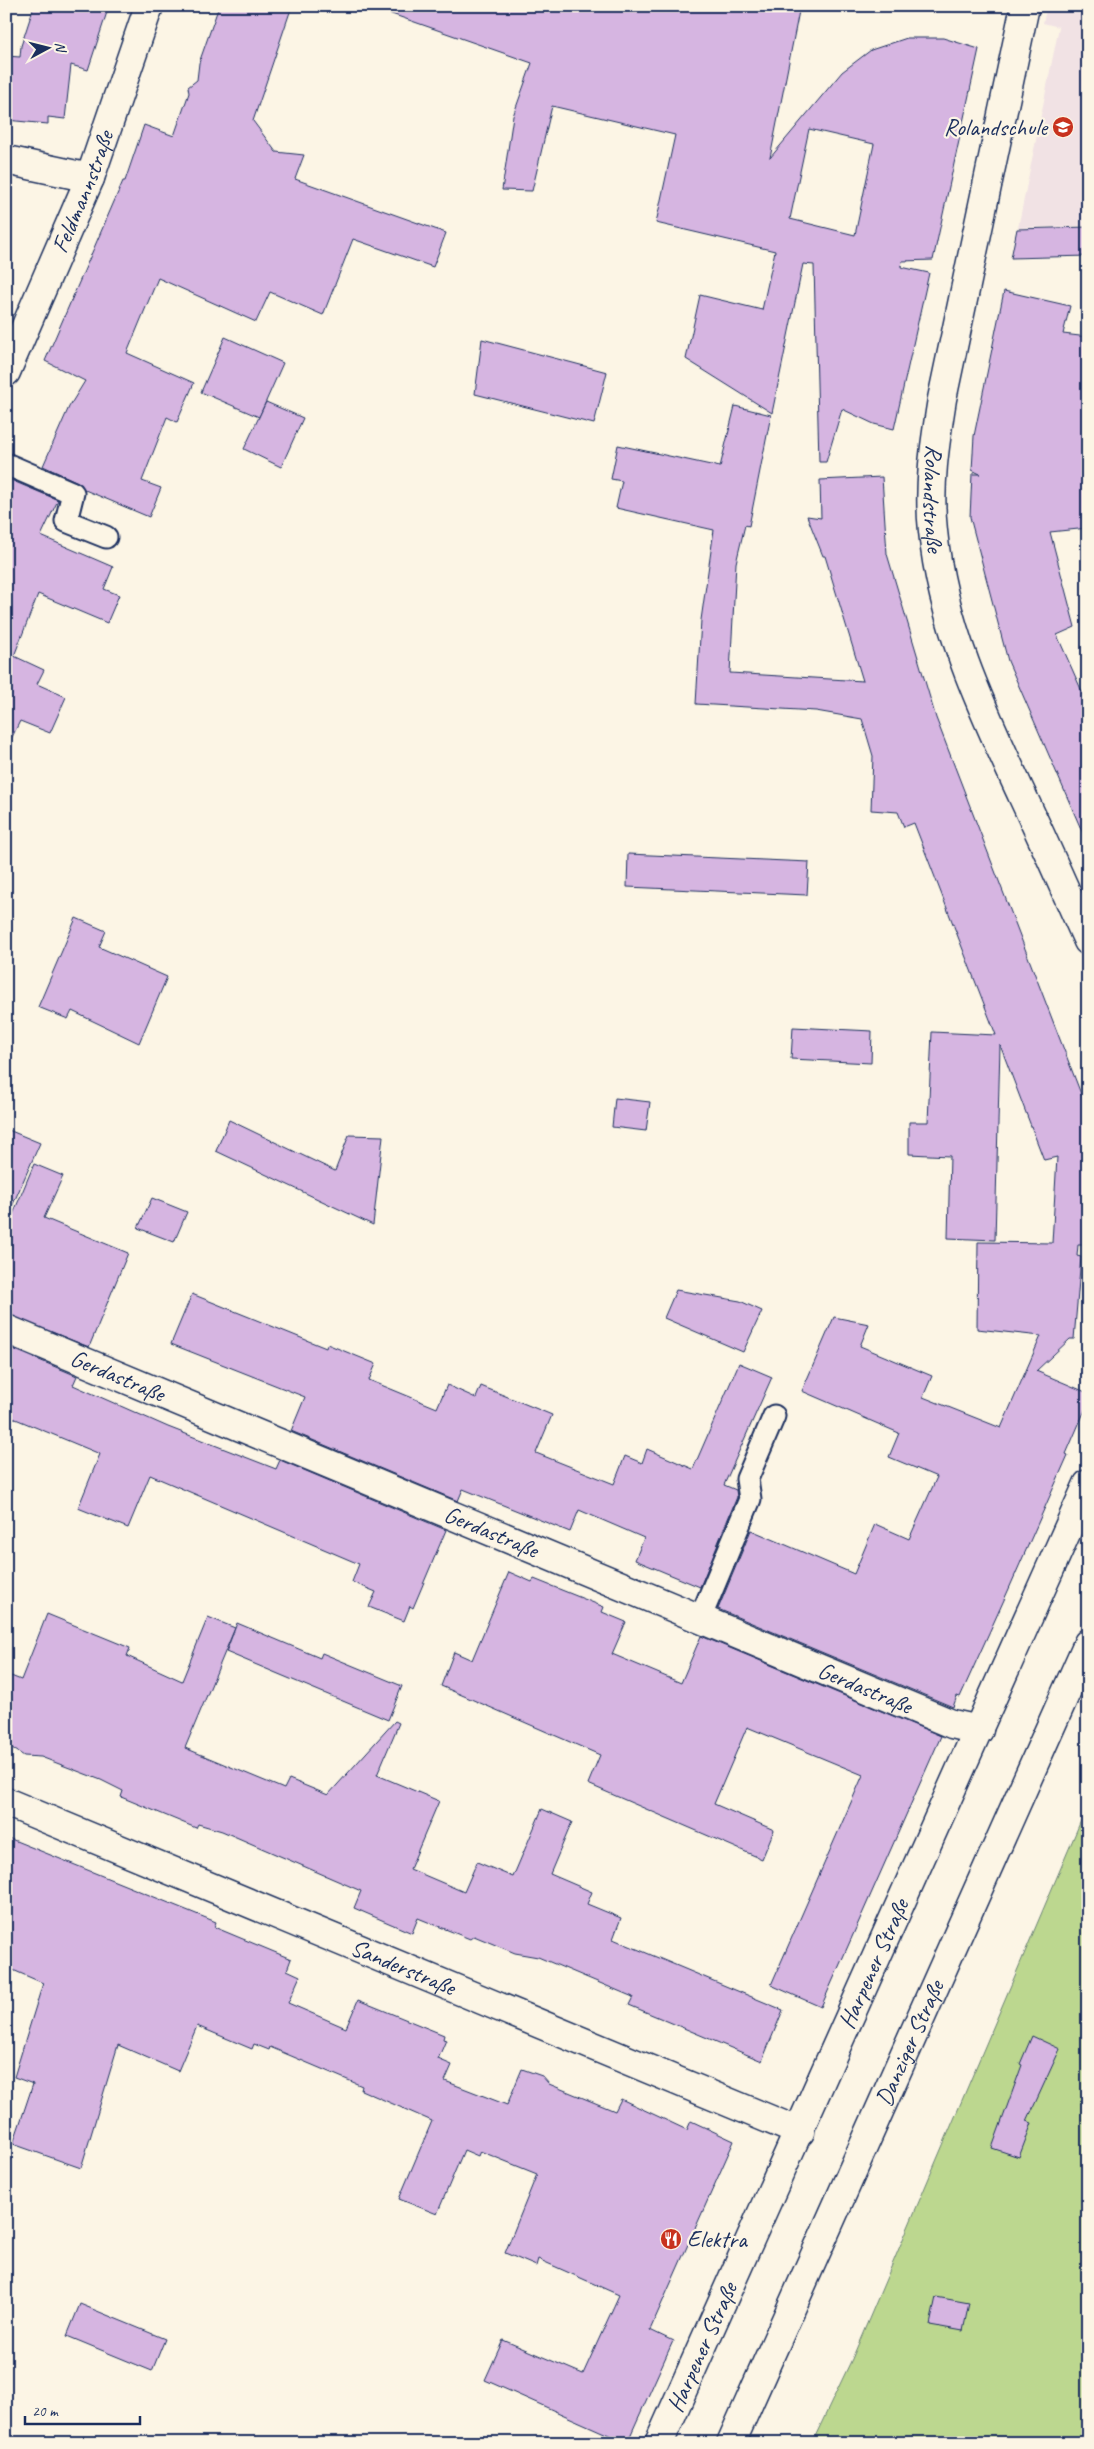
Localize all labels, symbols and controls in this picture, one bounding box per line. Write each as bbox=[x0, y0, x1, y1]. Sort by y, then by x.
north arrow bbox=[22, 22, 72, 72]
text: N bbox=[51, 41, 70, 54]
place label: Rolandschule bbox=[944, 112, 1049, 142]
school or university icon: Rolandschule bbox=[1051, 115, 1075, 139]
street label: Feldmannstraße bbox=[45, 125, 121, 257]
street label: Rolandstraße bbox=[916, 444, 951, 556]
street label: Gerdastraße bbox=[66, 1343, 171, 1409]
street label: Gerdastraße bbox=[440, 1499, 545, 1565]
street label: Gerdastraße bbox=[814, 1655, 919, 1722]
street label: Harpener Straße bbox=[831, 1892, 916, 2033]
street label: Sanderstraße bbox=[346, 1932, 462, 2003]
street label: Danziger Straße bbox=[868, 1974, 951, 2110]
place label: Elektra bbox=[687, 2224, 748, 2254]
restaurant icon: Elektra bbox=[659, 2227, 683, 2251]
street label: Harpener Straße bbox=[660, 2276, 745, 2417]
scale bar bbox=[25, 2394, 140, 2426]
text: 20 m bbox=[32, 2402, 59, 2421]

